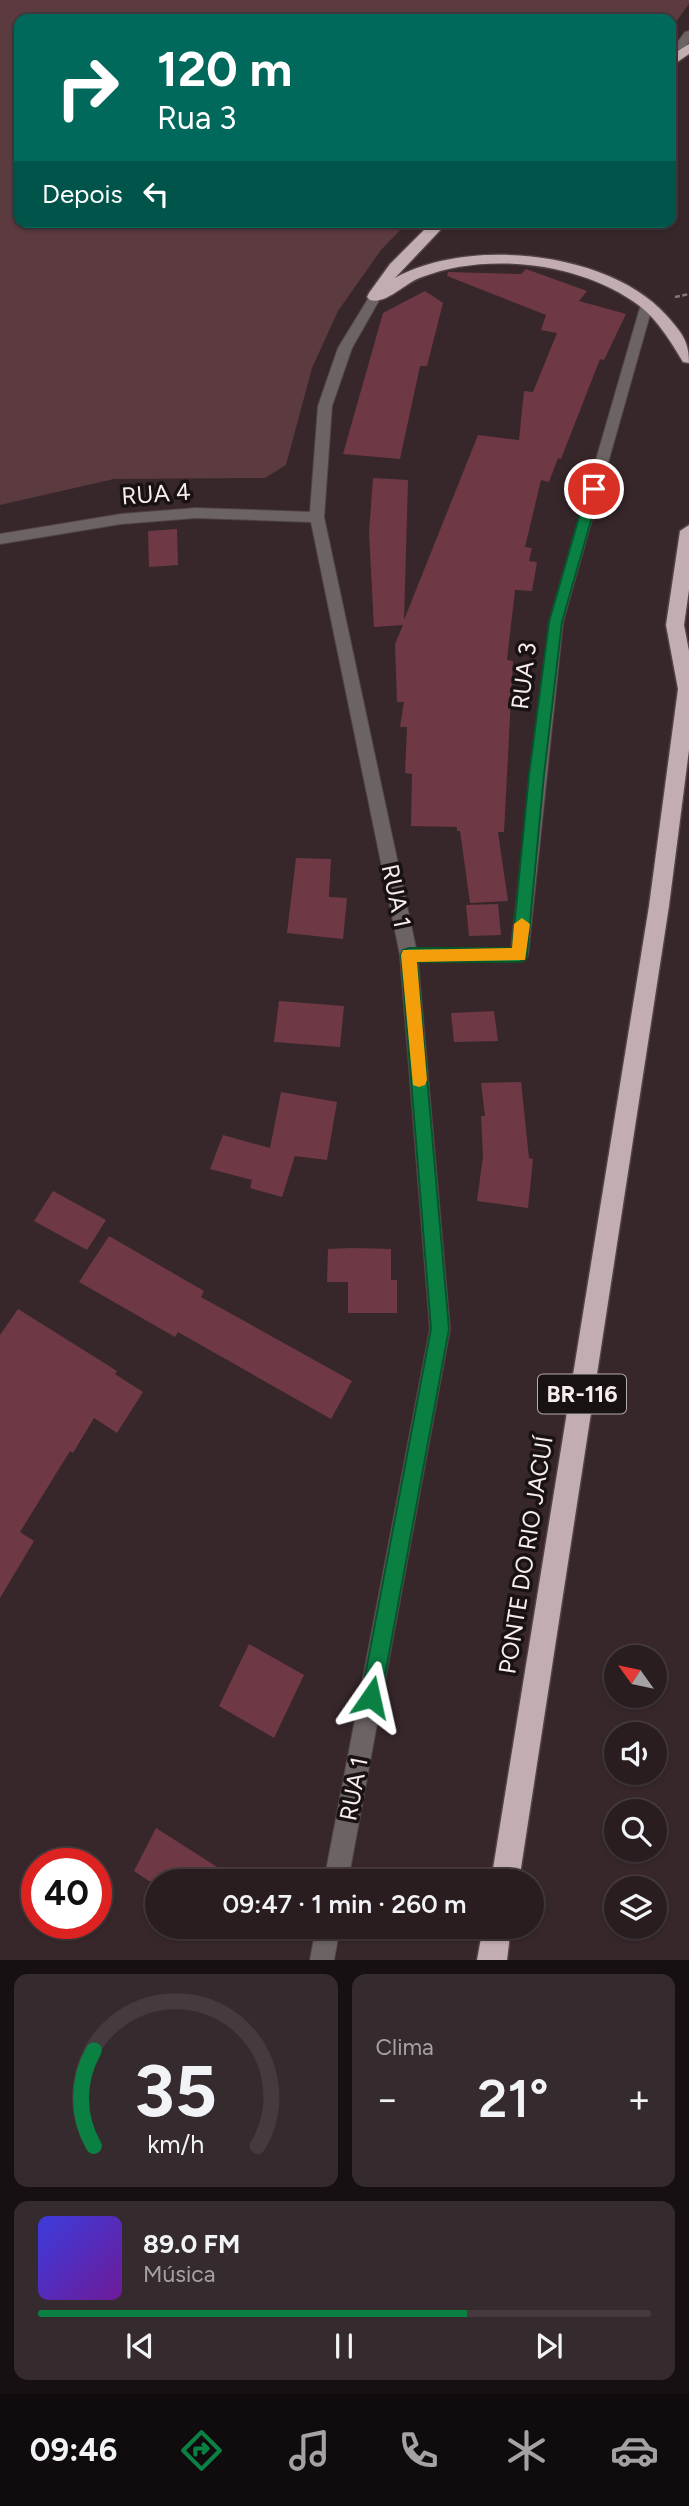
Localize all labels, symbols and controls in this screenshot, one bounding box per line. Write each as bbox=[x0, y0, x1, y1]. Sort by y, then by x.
text: 120 m bbox=[157, 39, 292, 98]
icon: right bbox=[42, 42, 133, 133]
text: Rua 3 bbox=[157, 99, 237, 137]
icon: left bbox=[137, 175, 175, 213]
text: Depois bbox=[42, 178, 123, 210]
pin bbox=[564, 459, 624, 519]
icon: arrive bbox=[575, 470, 613, 508]
street label: RUA 4 bbox=[120, 477, 192, 510]
street label: RUA 3 bbox=[505, 641, 542, 711]
street label: RUA 1 bbox=[376, 862, 417, 930]
road number: BR-116 bbox=[538, 1374, 626, 1414]
street label: PONTE DO RIO JACUÍ bbox=[492, 1433, 559, 1676]
north arrow bbox=[604, 1645, 667, 1708]
map controls bbox=[604, 1645, 667, 1939]
position arrow bbox=[334, 1660, 408, 1734]
button: sound bbox=[604, 1722, 667, 1785]
street label: RUA 1 bbox=[333, 1755, 374, 1823]
button: search bbox=[604, 1799, 667, 1862]
speed limit sign: 40 bbox=[21, 1848, 112, 1939]
button: layers bbox=[604, 1876, 667, 1939]
text: 09:47 · 1 min · 260 m bbox=[222, 1888, 467, 1920]
text: Clima bbox=[376, 2033, 434, 2061]
text: 35 bbox=[134, 2048, 217, 2135]
text: 21° bbox=[478, 2068, 549, 2130]
text: − bbox=[376, 2076, 399, 2122]
text: + bbox=[627, 2076, 651, 2122]
text: km/h bbox=[147, 2129, 204, 2159]
text: 89.0 FM bbox=[143, 2228, 240, 2260]
text: Música bbox=[143, 2260, 216, 2288]
icon: previous bbox=[121, 2327, 159, 2365]
icon: pause bbox=[325, 2327, 363, 2365]
icon: next bbox=[530, 2327, 568, 2365]
icon: directions bbox=[177, 2426, 226, 2475]
icon: music bbox=[285, 2426, 334, 2475]
icon: phone bbox=[394, 2426, 443, 2475]
icon: climate bbox=[502, 2426, 551, 2475]
icon: car bbox=[610, 2426, 659, 2475]
text: 09:46 bbox=[30, 2431, 117, 2469]

